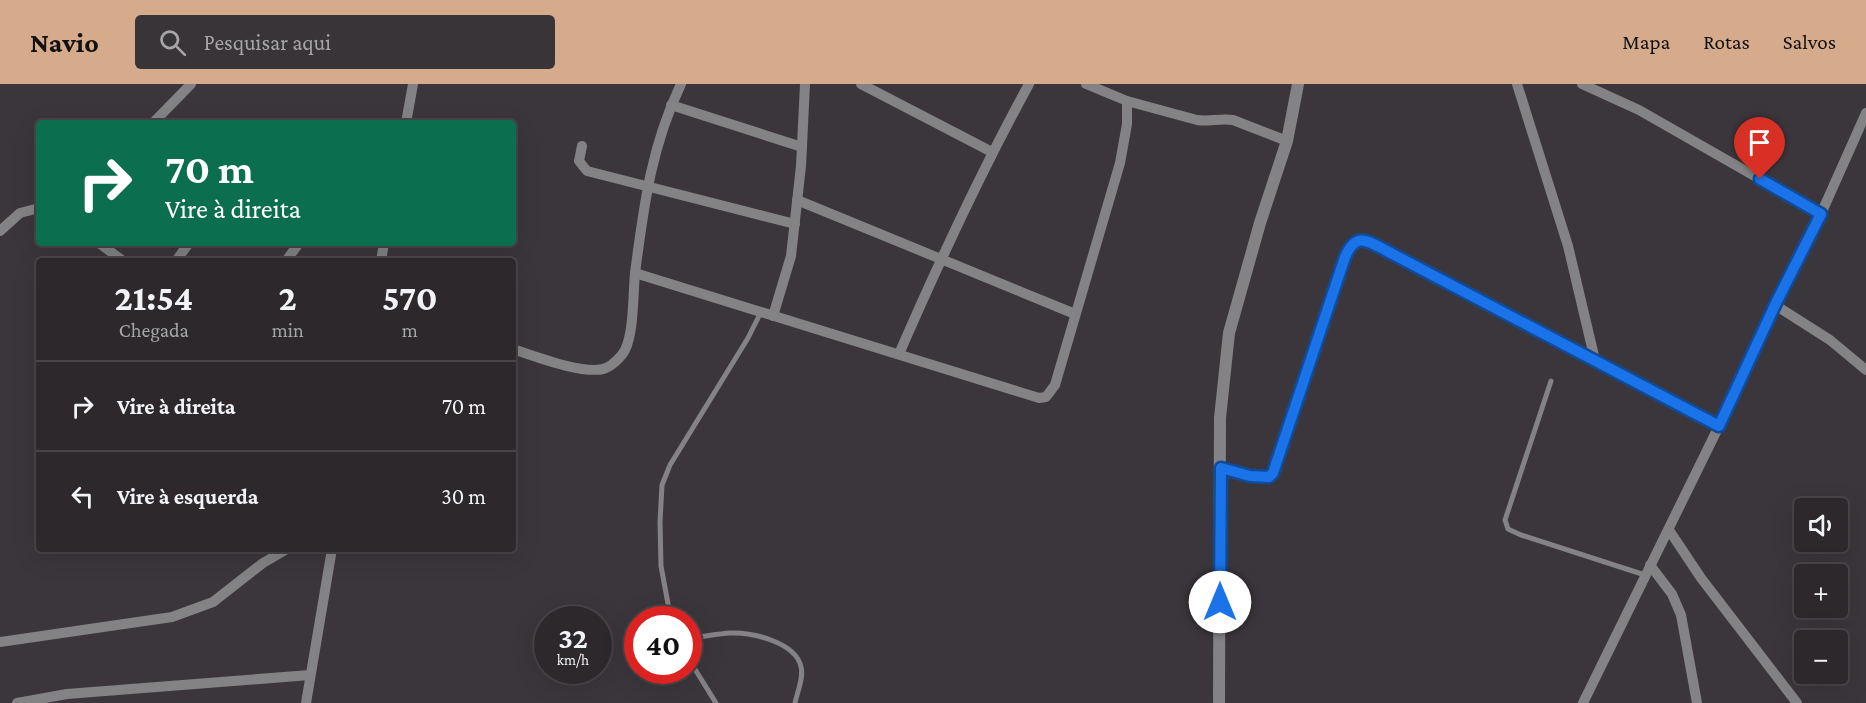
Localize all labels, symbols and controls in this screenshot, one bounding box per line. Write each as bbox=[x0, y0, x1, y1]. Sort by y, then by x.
search box bbox=[135, 15, 555, 69]
icon: search bbox=[156, 26, 189, 59]
text: Navio bbox=[30, 27, 99, 58]
text: Pesquisar aqui bbox=[204, 30, 331, 55]
text: Mapa bbox=[1622, 30, 1670, 54]
text: Rotas bbox=[1703, 30, 1750, 54]
text: Salvos bbox=[1783, 30, 1836, 54]
pin bbox=[1734, 117, 1785, 179]
icon: arrive bbox=[1743, 126, 1776, 159]
icon: right bbox=[66, 144, 144, 222]
text: 70 m bbox=[165, 145, 254, 192]
text: Vire à direita bbox=[165, 194, 301, 224]
text: 21:54 bbox=[114, 278, 193, 318]
text: 2 bbox=[278, 278, 297, 318]
text: 570 bbox=[382, 278, 438, 318]
text: Chegada bbox=[119, 319, 189, 341]
text: min bbox=[272, 319, 304, 341]
text: m bbox=[402, 319, 418, 341]
icon: right bbox=[66, 390, 99, 423]
text: Vire à direita bbox=[117, 394, 236, 419]
text: 70 m bbox=[442, 394, 486, 419]
icon: left bbox=[66, 480, 99, 513]
text: Vire à esquerda bbox=[117, 484, 258, 509]
text: 30 m bbox=[441, 484, 486, 509]
map controls bbox=[1794, 498, 1848, 684]
button: sound bbox=[1794, 498, 1848, 552]
button: + bbox=[1794, 564, 1848, 618]
position arrow bbox=[1188, 570, 1252, 634]
speed limit sign: 40 bbox=[624, 606, 702, 684]
text: 32 bbox=[558, 621, 588, 654]
button: − bbox=[1794, 630, 1848, 684]
text: km/h bbox=[557, 652, 589, 668]

